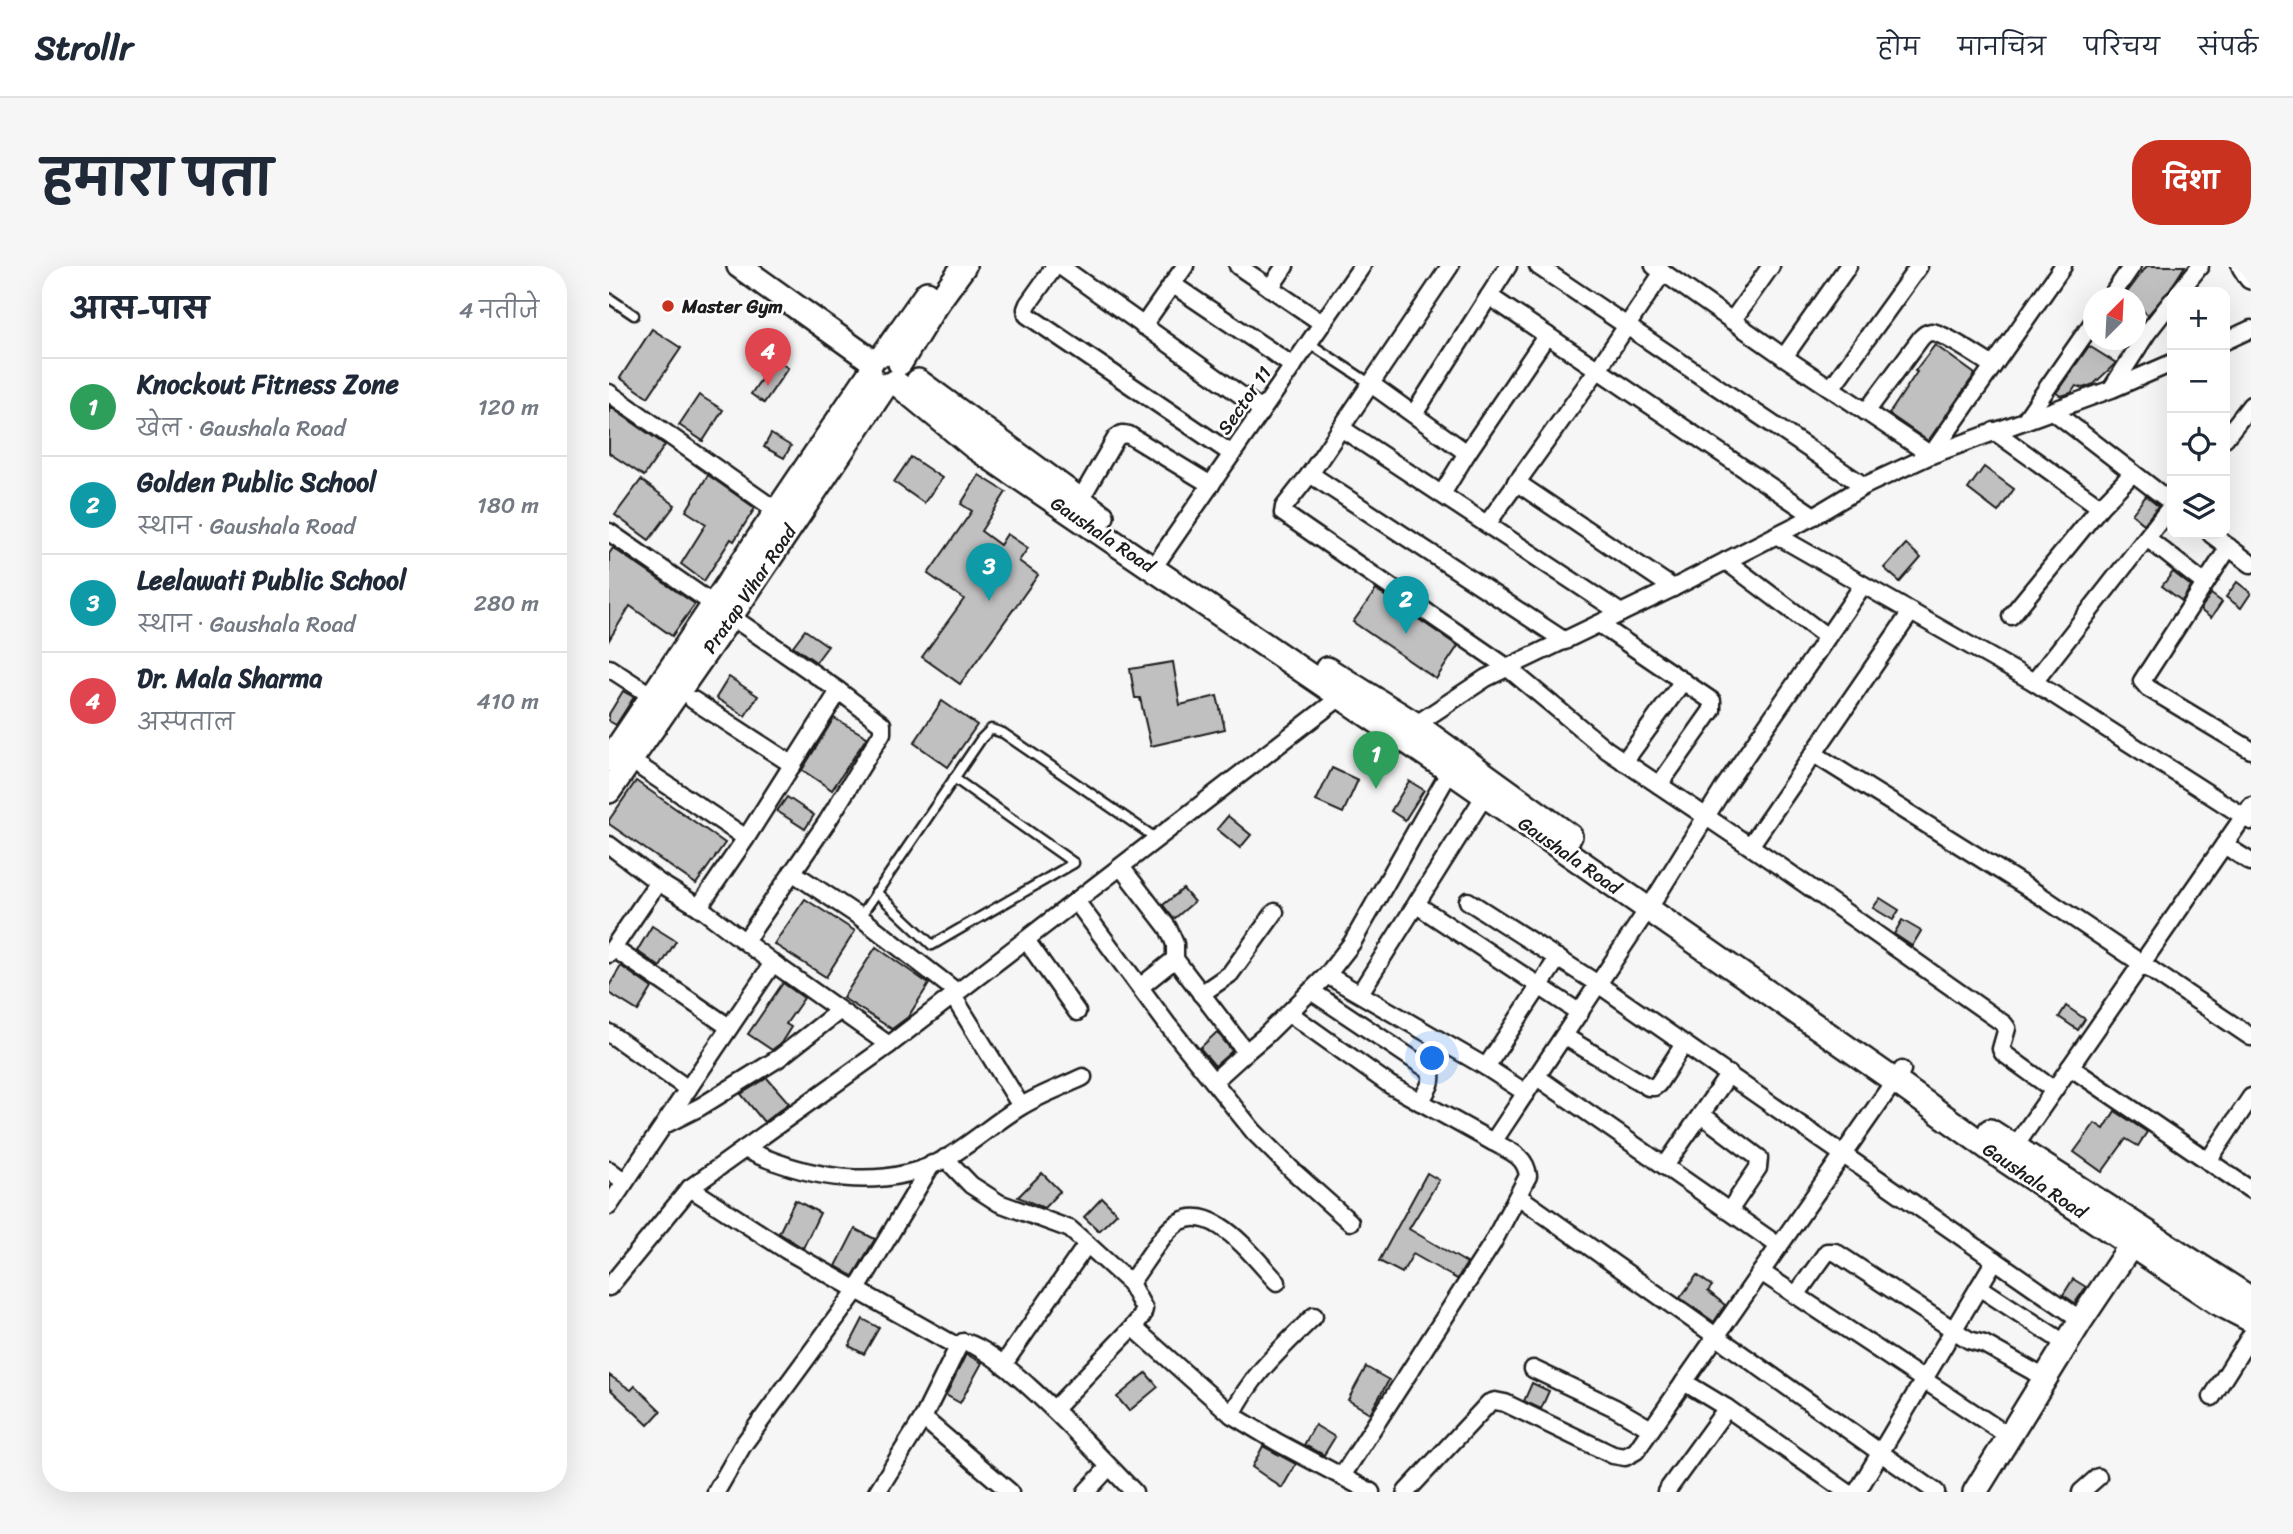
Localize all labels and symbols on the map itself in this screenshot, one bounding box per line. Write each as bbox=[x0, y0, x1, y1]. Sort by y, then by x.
north arrow bbox=[2083, 287, 2146, 350]
place label: Master Gym bbox=[681, 290, 783, 323]
marker: Master Gym bbox=[660, 298, 676, 314]
pin: 4 bbox=[745, 328, 791, 386]
street label: Sector 11 bbox=[1208, 359, 1280, 442]
street label: Gaushala Road bbox=[1044, 487, 1164, 583]
street label: Pratap Vihar Road bbox=[694, 516, 806, 661]
pin: 3 bbox=[966, 543, 1012, 601]
pin: 2 bbox=[1383, 576, 1429, 634]
pin: 1 bbox=[1353, 731, 1399, 789]
street label: Gaushala Road bbox=[1511, 807, 1630, 905]
your location bbox=[1415, 1041, 1449, 1075]
street label: Gaushala Road bbox=[1976, 1133, 2096, 1229]

